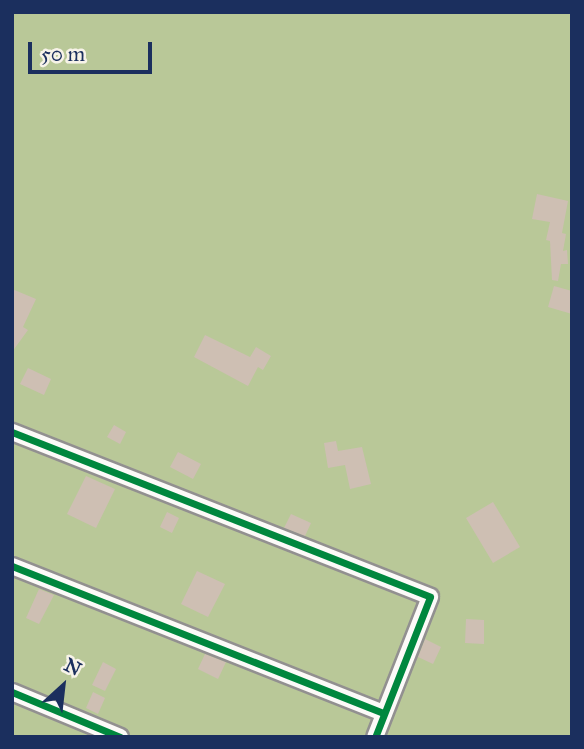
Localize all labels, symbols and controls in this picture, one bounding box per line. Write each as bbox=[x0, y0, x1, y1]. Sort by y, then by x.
scale bar bbox=[32, 28, 156, 72]
text: 50 m bbox=[41, 41, 85, 67]
north arrow bbox=[28, 651, 98, 721]
text: N bbox=[60, 653, 85, 681]

